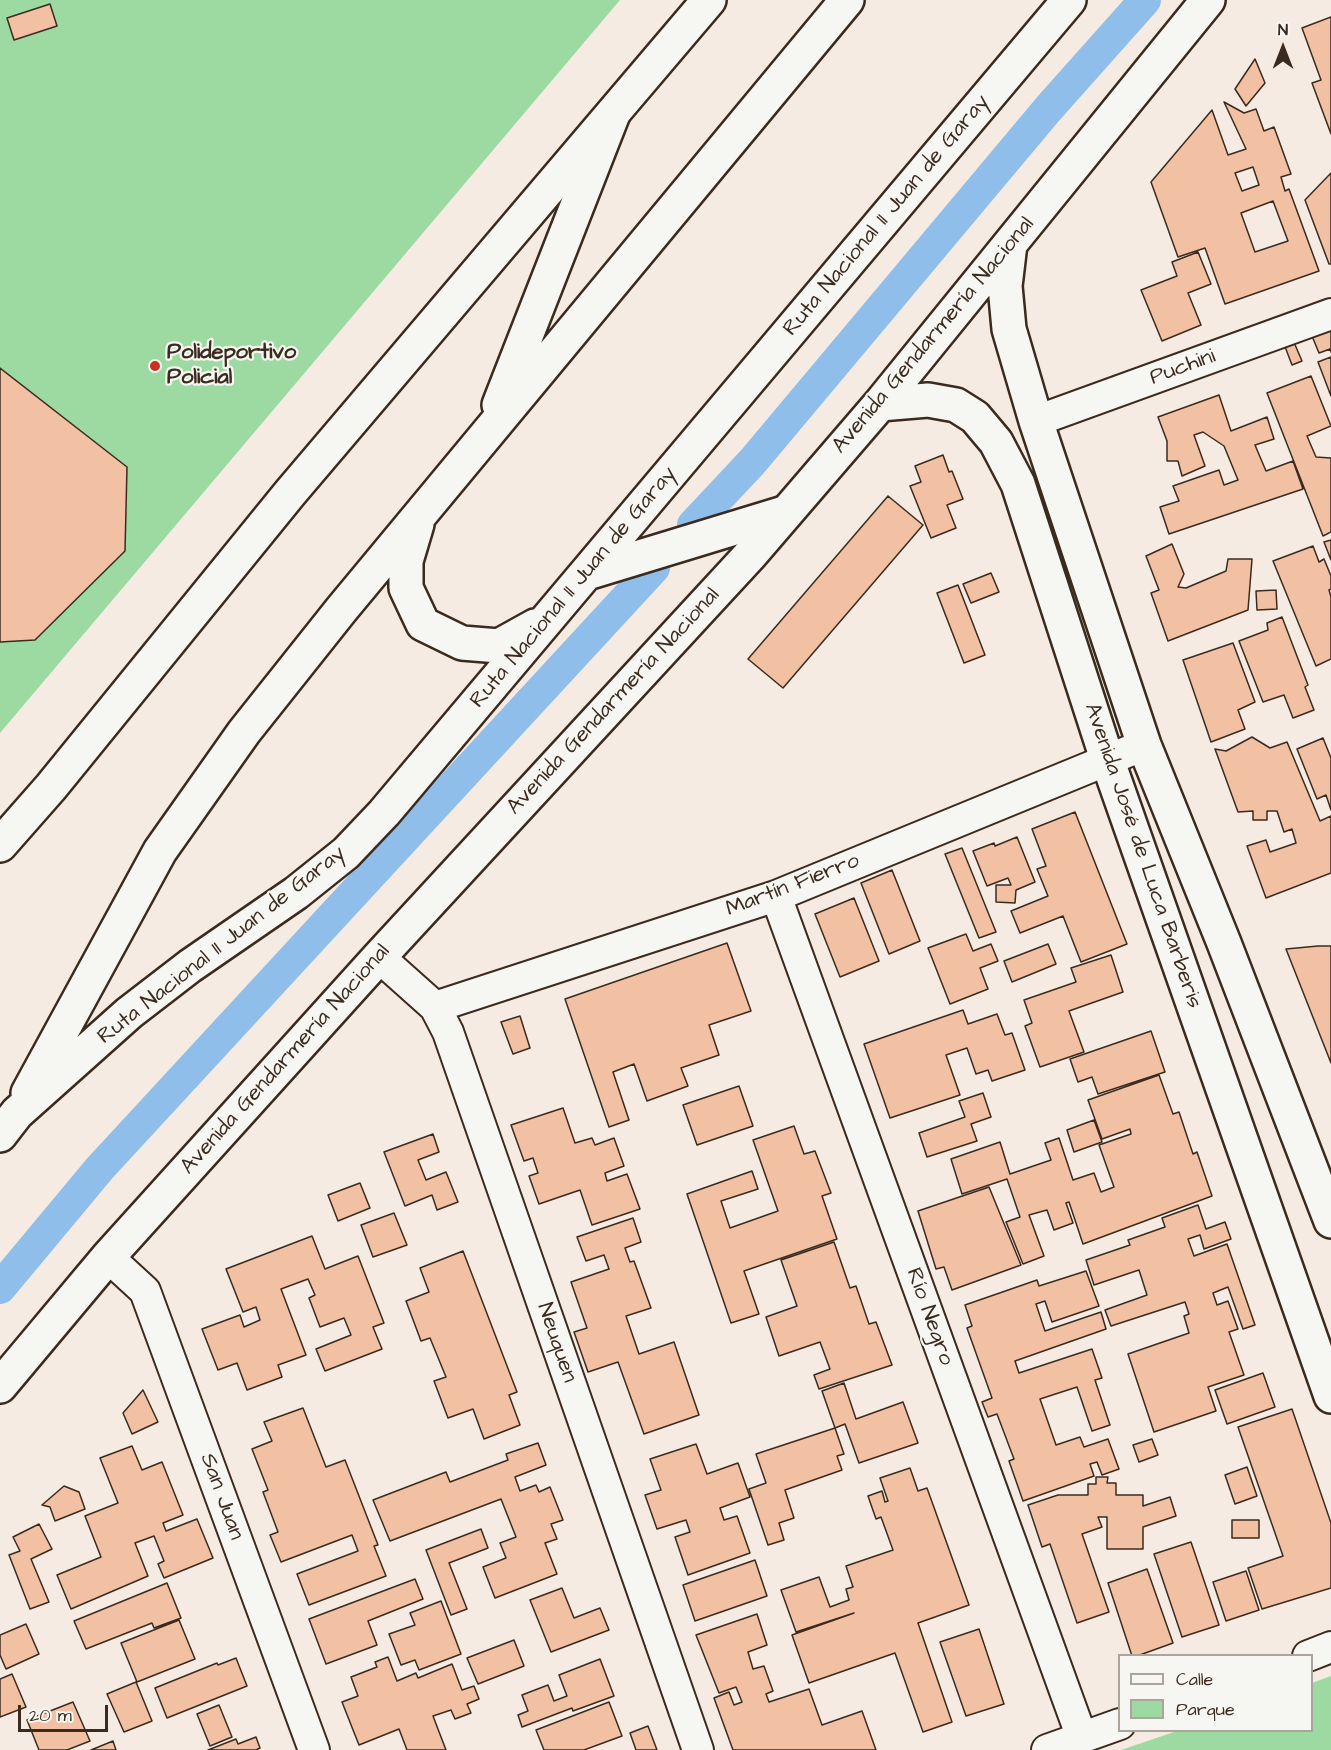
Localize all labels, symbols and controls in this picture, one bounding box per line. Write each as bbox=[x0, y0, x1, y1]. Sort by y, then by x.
north arrow bbox=[1253, 18, 1313, 78]
text: N bbox=[1278, 19, 1288, 41]
street label: Ruta Nacional 11 Juan de Garay bbox=[778, 90, 996, 342]
street label: Avenida Gendarmería Nacional bbox=[827, 212, 1041, 460]
place label: Polideportivo Policial bbox=[167, 340, 296, 392]
street label: Puchini bbox=[1147, 344, 1219, 392]
marker: Polideportivo Policial bbox=[148, 359, 162, 373]
street label: Ruta Nacional 11 Juan de Garay bbox=[465, 462, 683, 714]
street label: Avenida Gendarmería Nacional bbox=[502, 583, 726, 821]
street label: Avenida José de Luca Barberis bbox=[1077, 700, 1207, 1012]
street label: Ruta Nacional 11 Juan de Garay bbox=[93, 841, 351, 1051]
street label: Martín Fierro bbox=[723, 848, 863, 924]
street label: Avenida Gendarmería Nacional bbox=[176, 940, 396, 1180]
street label: Río Negro bbox=[899, 1265, 959, 1369]
street label: Neuquen bbox=[530, 1300, 582, 1386]
street label: San Juan bbox=[193, 1450, 249, 1544]
legend bbox=[1118, 1654, 1313, 1732]
text: Calle bbox=[1176, 1667, 1213, 1692]
scale bar bbox=[21, 1693, 111, 1731]
text: Parque bbox=[1176, 1697, 1235, 1722]
text: 20 m bbox=[29, 1703, 72, 1728]

